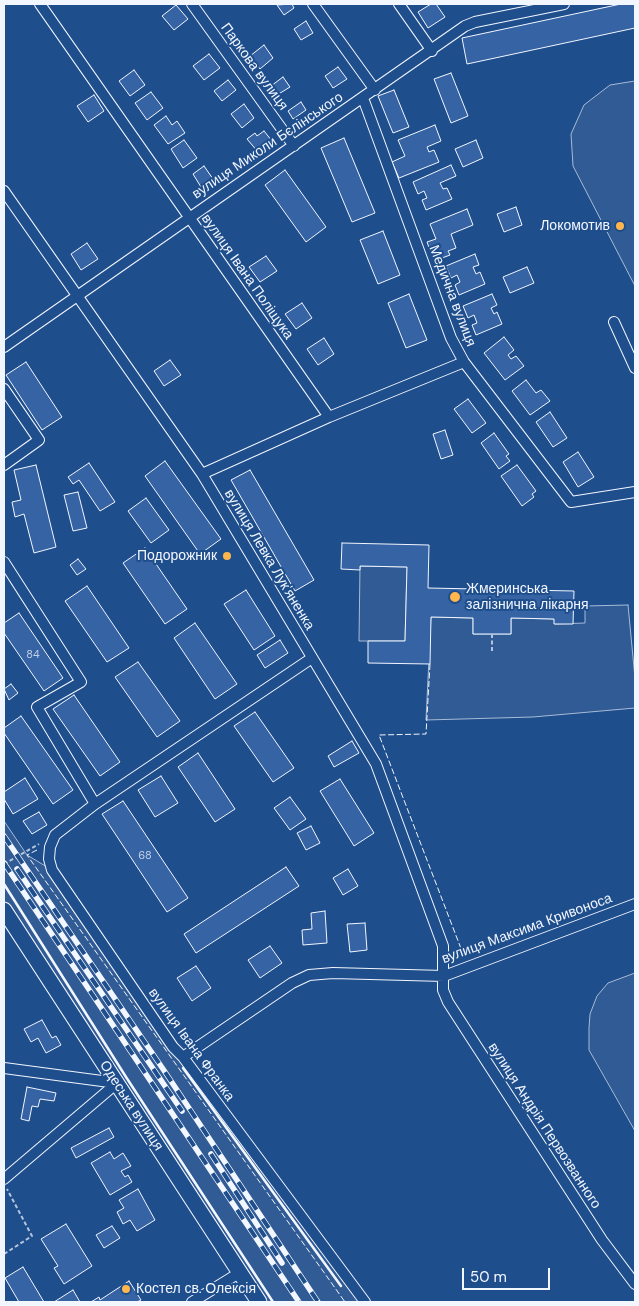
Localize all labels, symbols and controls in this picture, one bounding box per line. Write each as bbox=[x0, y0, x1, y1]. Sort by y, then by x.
street label: Паркова вулиця bbox=[217, 20, 291, 114]
street label: вулиця Миколи Бєлінського bbox=[189, 89, 347, 203]
street label: вулиця Івана Поліщука bbox=[197, 211, 297, 343]
place label: Локомотив bbox=[540, 218, 610, 234]
marker: Локомотив bbox=[614, 220, 626, 232]
street label: Медична вулиця bbox=[425, 243, 479, 349]
street label: вулиця Левка Лук'яненка bbox=[220, 487, 318, 633]
place label: Подорожник bbox=[137, 548, 217, 564]
marker: Подорожник bbox=[221, 550, 233, 562]
place label: Жмеринська залізнична лікарня bbox=[466, 581, 589, 614]
marker: Жмеринська залізнична лікарня bbox=[448, 590, 462, 604]
house number: 84 bbox=[26, 648, 40, 662]
house number: 68 bbox=[138, 849, 152, 863]
street label: вулиця Максима Кривоноса bbox=[440, 890, 614, 968]
street label: вулиця Івана Франка bbox=[144, 985, 238, 1105]
street label: вулиця Андрія Первозванного bbox=[484, 1040, 604, 1212]
street label: Одеська вулиця bbox=[96, 1058, 166, 1154]
scale bar bbox=[464, 1258, 552, 1290]
text: 50 m bbox=[470, 1267, 507, 1287]
place label: Костел св. Олексія bbox=[136, 1281, 256, 1297]
marker: Костел св. Олексія bbox=[120, 1283, 132, 1295]

